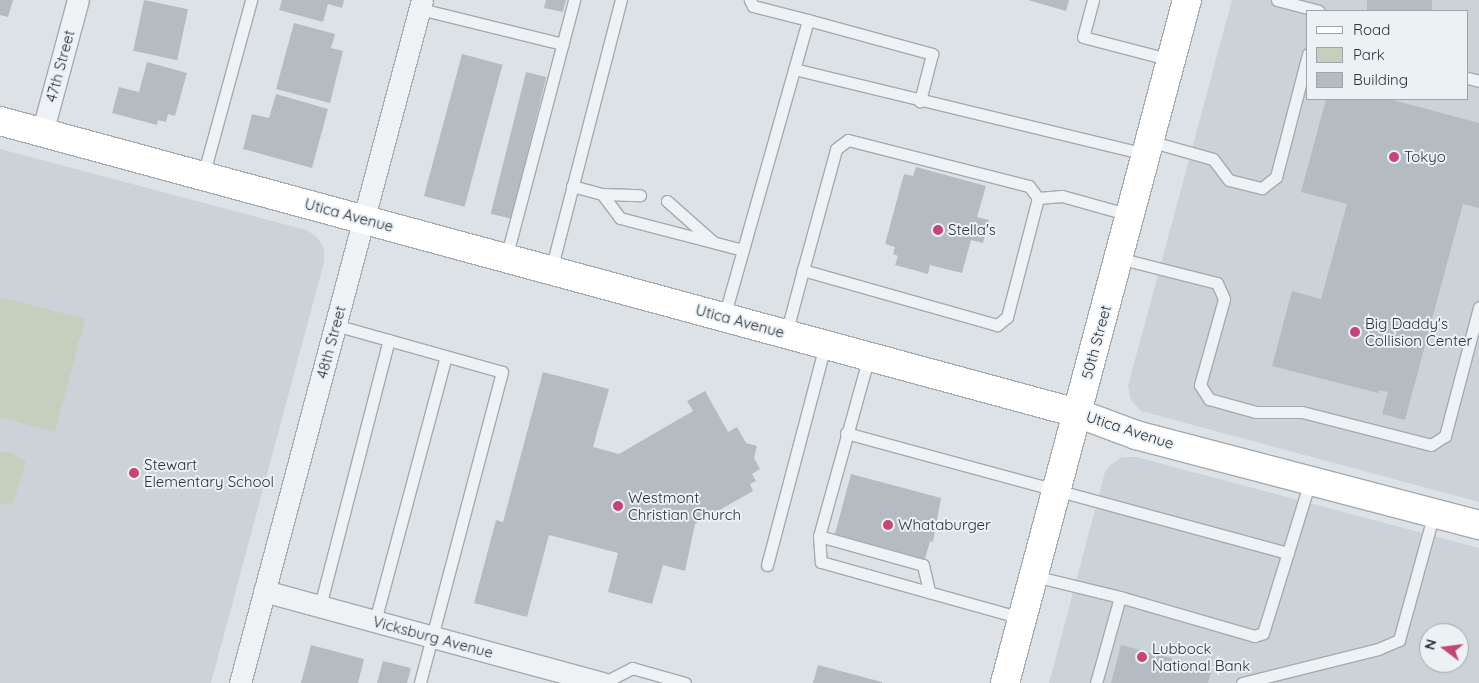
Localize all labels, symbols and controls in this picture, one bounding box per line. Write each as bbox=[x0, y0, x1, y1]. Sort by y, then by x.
legend bbox=[1306, 10, 1469, 100]
text: Road bbox=[1353, 20, 1390, 39]
street label: 47th Street bbox=[42, 28, 78, 104]
text: Park bbox=[1353, 45, 1385, 64]
text: Building bbox=[1353, 70, 1408, 89]
place label: Tokyo bbox=[1404, 148, 1446, 166]
marker: Tokyo bbox=[1388, 151, 1400, 163]
street label: Utica Avenue bbox=[303, 194, 395, 236]
place label: Stella's bbox=[948, 221, 996, 239]
marker: Stella's bbox=[932, 224, 944, 236]
street label: Utica Avenue bbox=[694, 300, 786, 342]
street label: 50th Street bbox=[1077, 303, 1115, 381]
street label: 48th Street bbox=[313, 304, 349, 380]
place label: Big Daddy's Collision Center bbox=[1365, 314, 1472, 349]
marker: Big Daddy's Collision Center bbox=[1349, 326, 1361, 338]
street label: Utica Avenue bbox=[1084, 407, 1176, 453]
place label: Stewart Elementary School bbox=[144, 455, 274, 490]
marker: Stewart Elementary School bbox=[128, 467, 140, 479]
place label: Westmont Christian Church bbox=[628, 488, 741, 523]
marker: Westmont Christian Church bbox=[612, 500, 624, 512]
place label: Whataburger bbox=[898, 516, 991, 534]
marker: Whataburger bbox=[882, 519, 894, 531]
street label: Vicksburg Avenue bbox=[371, 612, 495, 662]
north arrow bbox=[1419, 623, 1469, 673]
text: N bbox=[1420, 637, 1441, 652]
place label: Lubbock National Bank bbox=[1152, 639, 1250, 674]
marker: Lubbock National Bank bbox=[1136, 651, 1148, 663]

